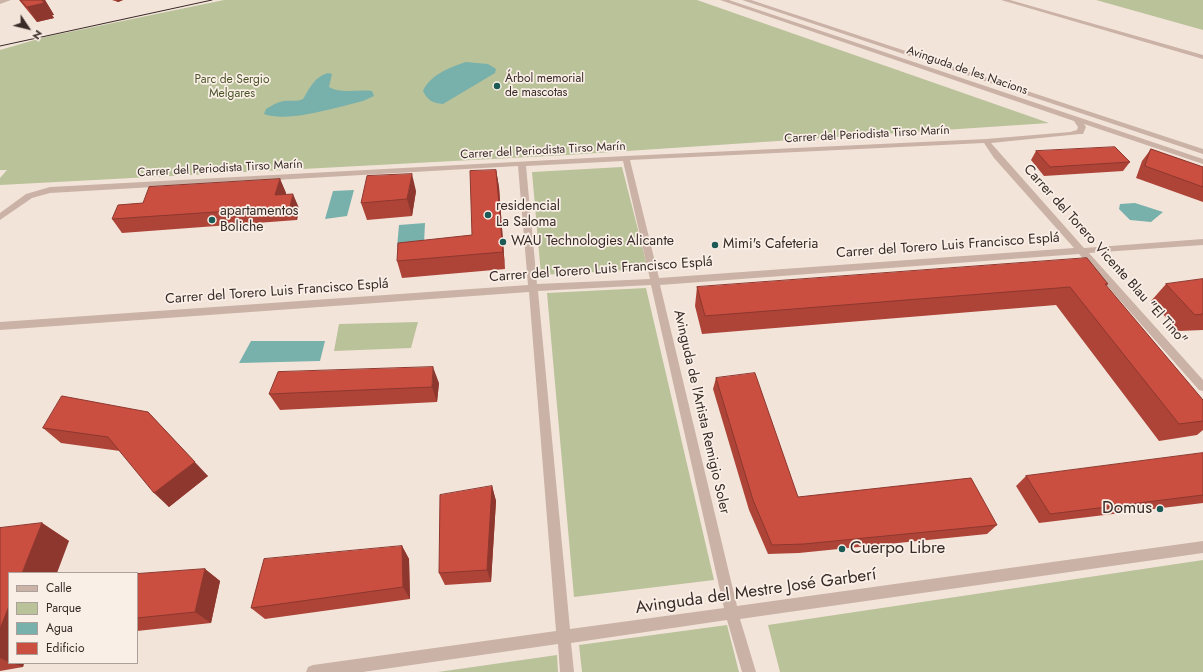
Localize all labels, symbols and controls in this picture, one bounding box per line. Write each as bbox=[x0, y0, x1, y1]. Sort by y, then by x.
north arrow bbox=[8, 8, 48, 48]
text: N bbox=[29, 27, 47, 43]
street label: Avinguda de les Nacions bbox=[905, 44, 1029, 98]
place label: Árbol memorial de mascotas bbox=[505, 72, 584, 100]
park label: Parc de Sergio Melgares bbox=[194, 73, 270, 101]
marker: Árbol memorial de mascotas bbox=[492, 81, 502, 91]
street label: Carrer del Periodista Tirso Marín bbox=[784, 123, 950, 147]
street label: Carrer del Periodista Tirso Marín bbox=[460, 139, 626, 163]
street label: Carrer del Periodista Tirso Marín bbox=[137, 157, 303, 181]
street label: Carrer del Torero Vicente Blau "El Tino" bbox=[1020, 161, 1190, 349]
place label: residencial La Saloma bbox=[496, 199, 560, 232]
place label: apartamentos Boliche bbox=[220, 204, 298, 236]
marker: residencial La Saloma bbox=[483, 210, 493, 220]
marker: apartamentos Boliche bbox=[207, 215, 217, 225]
street label: Carrer del Torero Luis Francisco Esplá bbox=[836, 230, 1060, 262]
place label: WAU Technologies Alicante bbox=[511, 234, 674, 250]
marker: WAU Technologies Alicante bbox=[498, 237, 508, 247]
place label: Mimi's Cafeteria bbox=[723, 237, 818, 253]
marker: Mimi's Cafeteria bbox=[710, 240, 720, 250]
street label: Carrer del Torero Luis Francisco Esplá bbox=[489, 254, 713, 286]
street label: Carrer del Torero Luis Francisco Esplá bbox=[165, 276, 389, 308]
street label: Avinguda de l'Artista Remigio Soler bbox=[669, 308, 733, 516]
place label: Domus bbox=[1102, 499, 1152, 519]
marker: Domus bbox=[1155, 504, 1165, 514]
place label: Cuerpo Libre bbox=[850, 539, 945, 559]
marker: Cuerpo Libre bbox=[837, 544, 847, 554]
street label: Avinguda del Mestre José Garberí bbox=[634, 565, 878, 619]
legend bbox=[8, 572, 138, 664]
text: Calle bbox=[46, 579, 72, 597]
text: Parque bbox=[46, 599, 81, 617]
text: Agua bbox=[46, 619, 73, 637]
text: Edificio bbox=[46, 639, 85, 657]

